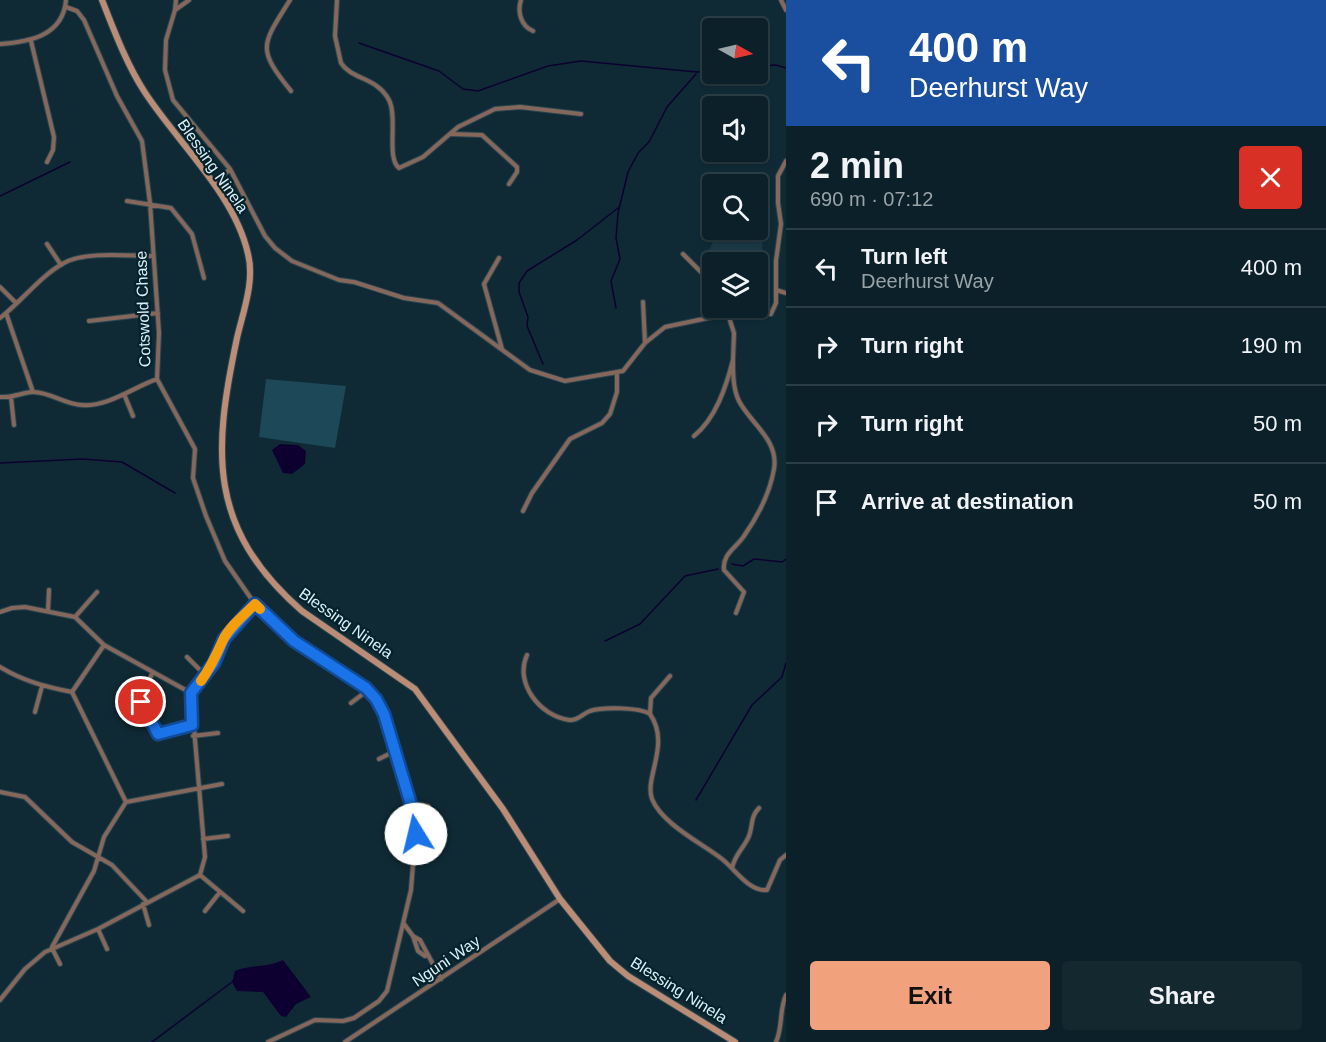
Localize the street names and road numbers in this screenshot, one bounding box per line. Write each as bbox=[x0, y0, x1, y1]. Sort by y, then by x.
street label: Blessing Ninela bbox=[174, 116, 252, 216]
street label: Cotswold Chase bbox=[132, 250, 154, 368]
street label: Blessing Ninela bbox=[296, 584, 396, 662]
street label: Nguni Way bbox=[409, 932, 483, 990]
street label: Blessing Ninela bbox=[628, 954, 730, 1026]

